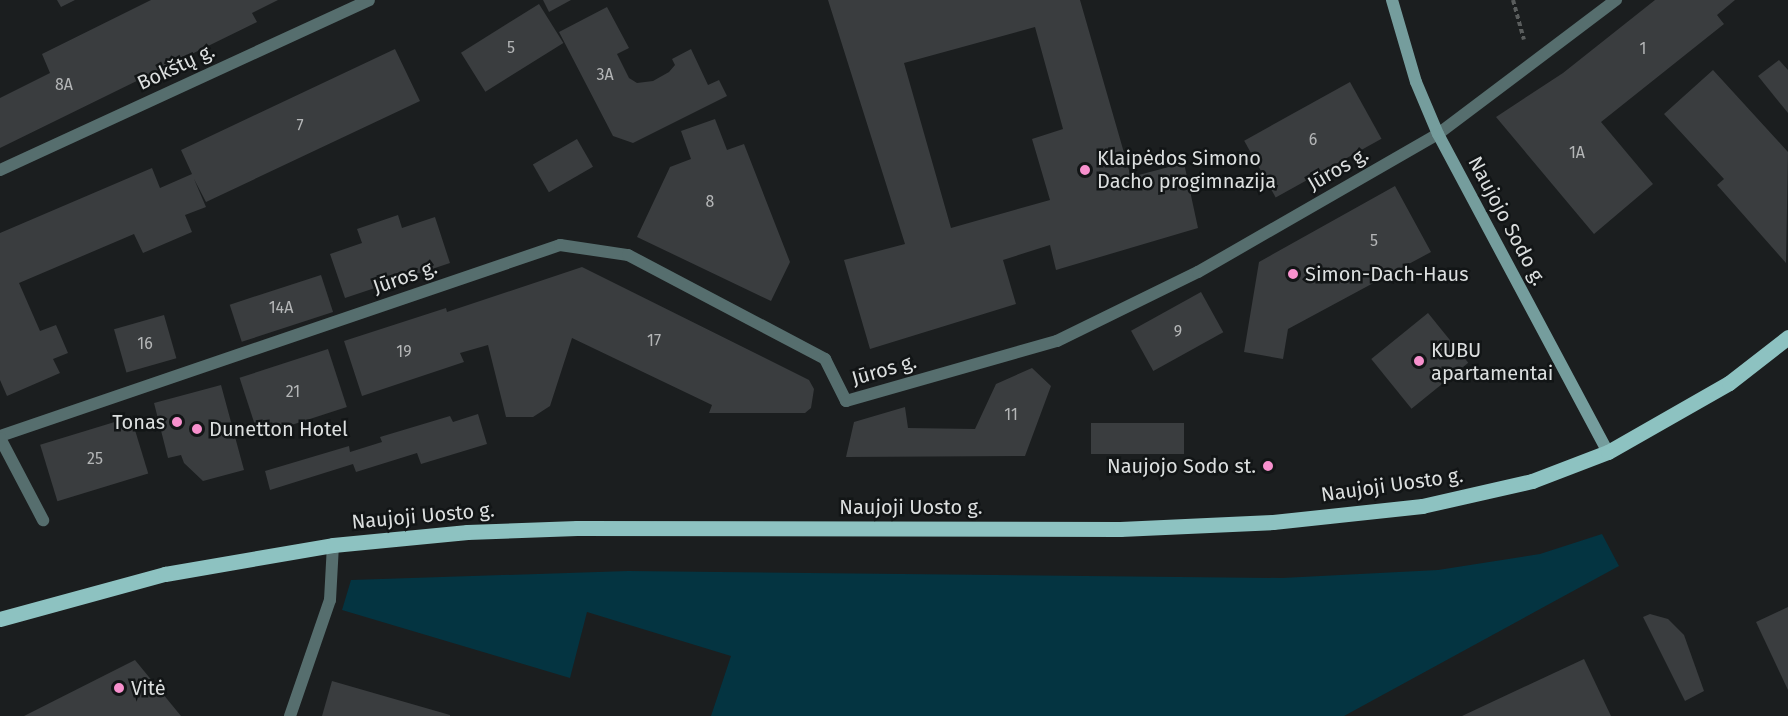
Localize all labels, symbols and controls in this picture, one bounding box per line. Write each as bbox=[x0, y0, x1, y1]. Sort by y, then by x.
house number: 5 bbox=[507, 38, 515, 58]
street label: Bokštų g. bbox=[133, 39, 219, 95]
house number: 1 bbox=[1640, 39, 1646, 59]
house number: 3A bbox=[596, 65, 614, 85]
house number: 8A bbox=[55, 75, 73, 95]
house number: 7 bbox=[296, 116, 304, 136]
house number: 6 bbox=[1309, 130, 1317, 150]
street label: Jūros g. bbox=[1303, 142, 1373, 196]
house number: 1A bbox=[1569, 143, 1585, 163]
place label: Klaipėdos Simono Dacho progimnazija bbox=[1097, 146, 1276, 193]
street label: Naujojo Sodo g. bbox=[1463, 152, 1551, 290]
marker: Klaipėdos Simono Dacho progimnazija bbox=[1078, 163, 1092, 177]
house number: 8 bbox=[706, 192, 714, 212]
house number: 5 bbox=[1370, 231, 1378, 251]
street label: Jūros g. bbox=[370, 255, 440, 299]
place label: Simon-Dach-Haus bbox=[1305, 262, 1468, 286]
marker: Simon-Dach-Haus bbox=[1286, 267, 1300, 281]
house number: 14A bbox=[269, 298, 293, 318]
house number: 9 bbox=[1174, 322, 1182, 342]
house number: 17 bbox=[647, 331, 661, 351]
house number: 16 bbox=[137, 334, 153, 354]
place label: KUBU apartamentai bbox=[1431, 338, 1553, 385]
house number: 19 bbox=[396, 342, 412, 362]
street label: Jūros g. bbox=[849, 349, 919, 391]
marker: KUBU apartamentai bbox=[1412, 354, 1426, 368]
house number: 21 bbox=[286, 382, 300, 402]
house number: 11 bbox=[1004, 405, 1018, 425]
place label: Tonas bbox=[112, 410, 165, 434]
marker: Tonas bbox=[170, 415, 184, 429]
place label: Dunetton Hotel bbox=[209, 417, 348, 441]
marker: Dunetton Hotel bbox=[190, 422, 204, 436]
house number: 25 bbox=[87, 449, 103, 469]
place label: Naujojo Sodo st. bbox=[1107, 454, 1256, 478]
marker: Naujojo Sodo st. bbox=[1261, 459, 1275, 473]
street label: Naujoji Uosto g. bbox=[1319, 463, 1465, 507]
street label: Naujoji Uosto g. bbox=[839, 495, 983, 519]
street label: Naujoji Uosto g. bbox=[351, 498, 495, 534]
place label: Vitė bbox=[131, 676, 166, 700]
marker: Vitė bbox=[112, 681, 126, 695]

